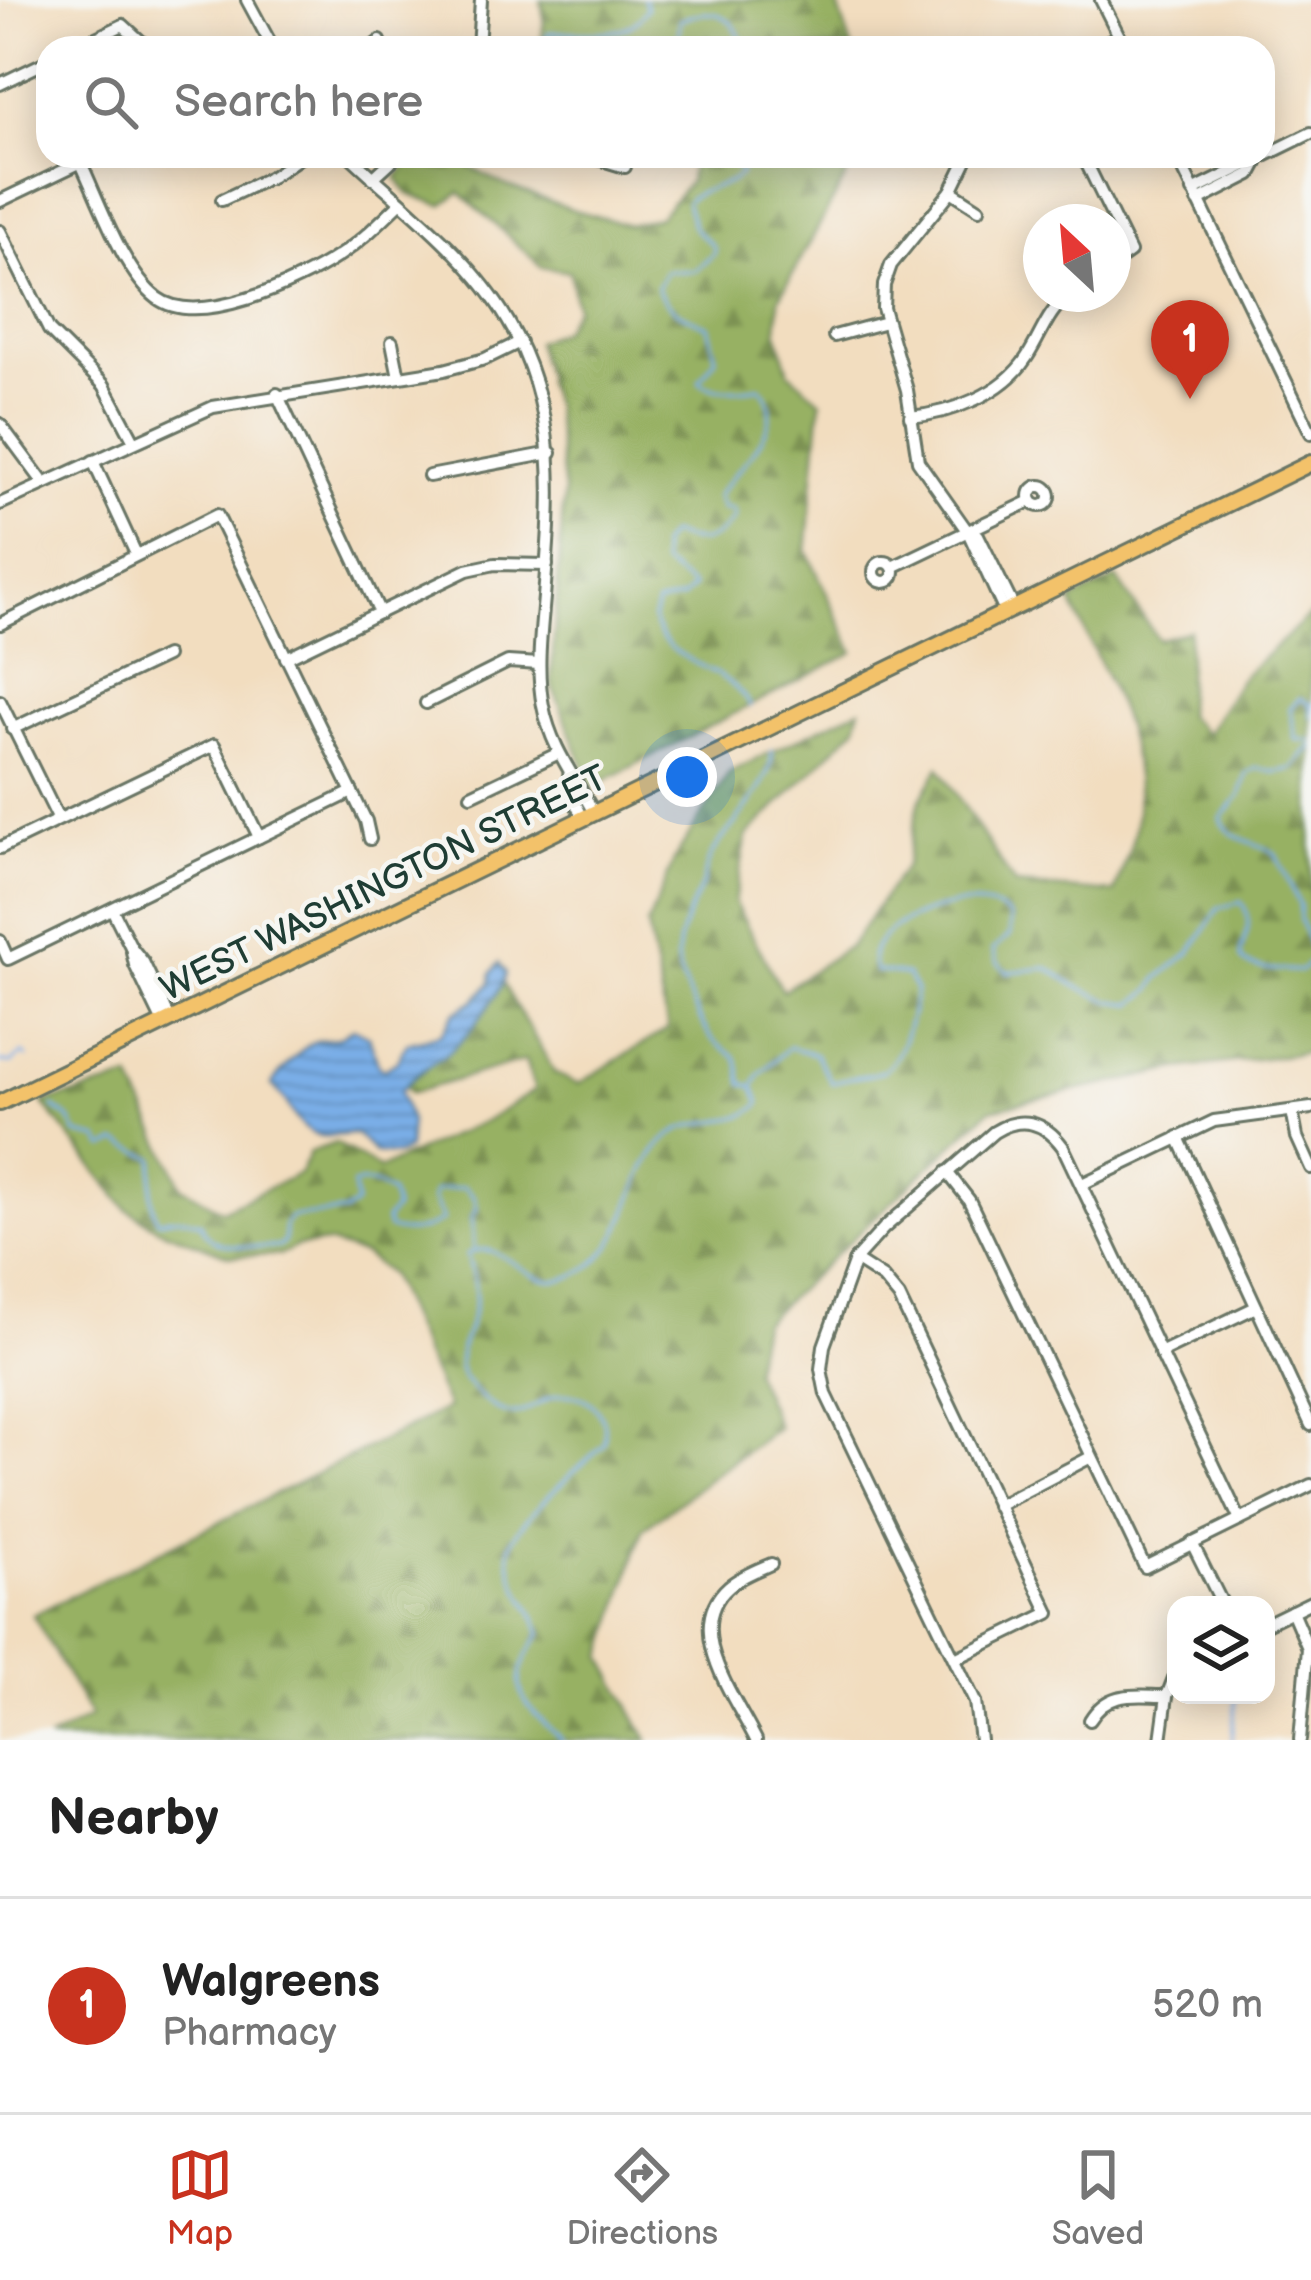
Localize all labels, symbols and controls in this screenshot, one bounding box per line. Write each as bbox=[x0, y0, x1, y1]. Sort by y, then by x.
search box bbox=[36, 36, 1275, 168]
icon: search bbox=[78, 69, 144, 135]
text: Search here bbox=[174, 75, 423, 130]
north arrow bbox=[1023, 204, 1131, 312]
pin: 1 bbox=[1151, 300, 1229, 399]
your location bbox=[657, 747, 717, 807]
street label: WEST WASHINGTON STREET bbox=[154, 757, 615, 1011]
map controls bbox=[1167, 1596, 1275, 1704]
button: layers bbox=[1167, 1596, 1275, 1704]
text: Nearby bbox=[48, 1788, 219, 1849]
text: Walgreens bbox=[162, 1955, 380, 2010]
text: 1 bbox=[79, 1982, 95, 2029]
text: 520 m bbox=[1152, 1982, 1263, 2029]
text: Pharmacy bbox=[162, 2010, 337, 2057]
tab: Map bbox=[167, 2142, 233, 2254]
tab: Directions bbox=[566, 2142, 718, 2254]
tab: Saved bbox=[1052, 2142, 1144, 2254]

